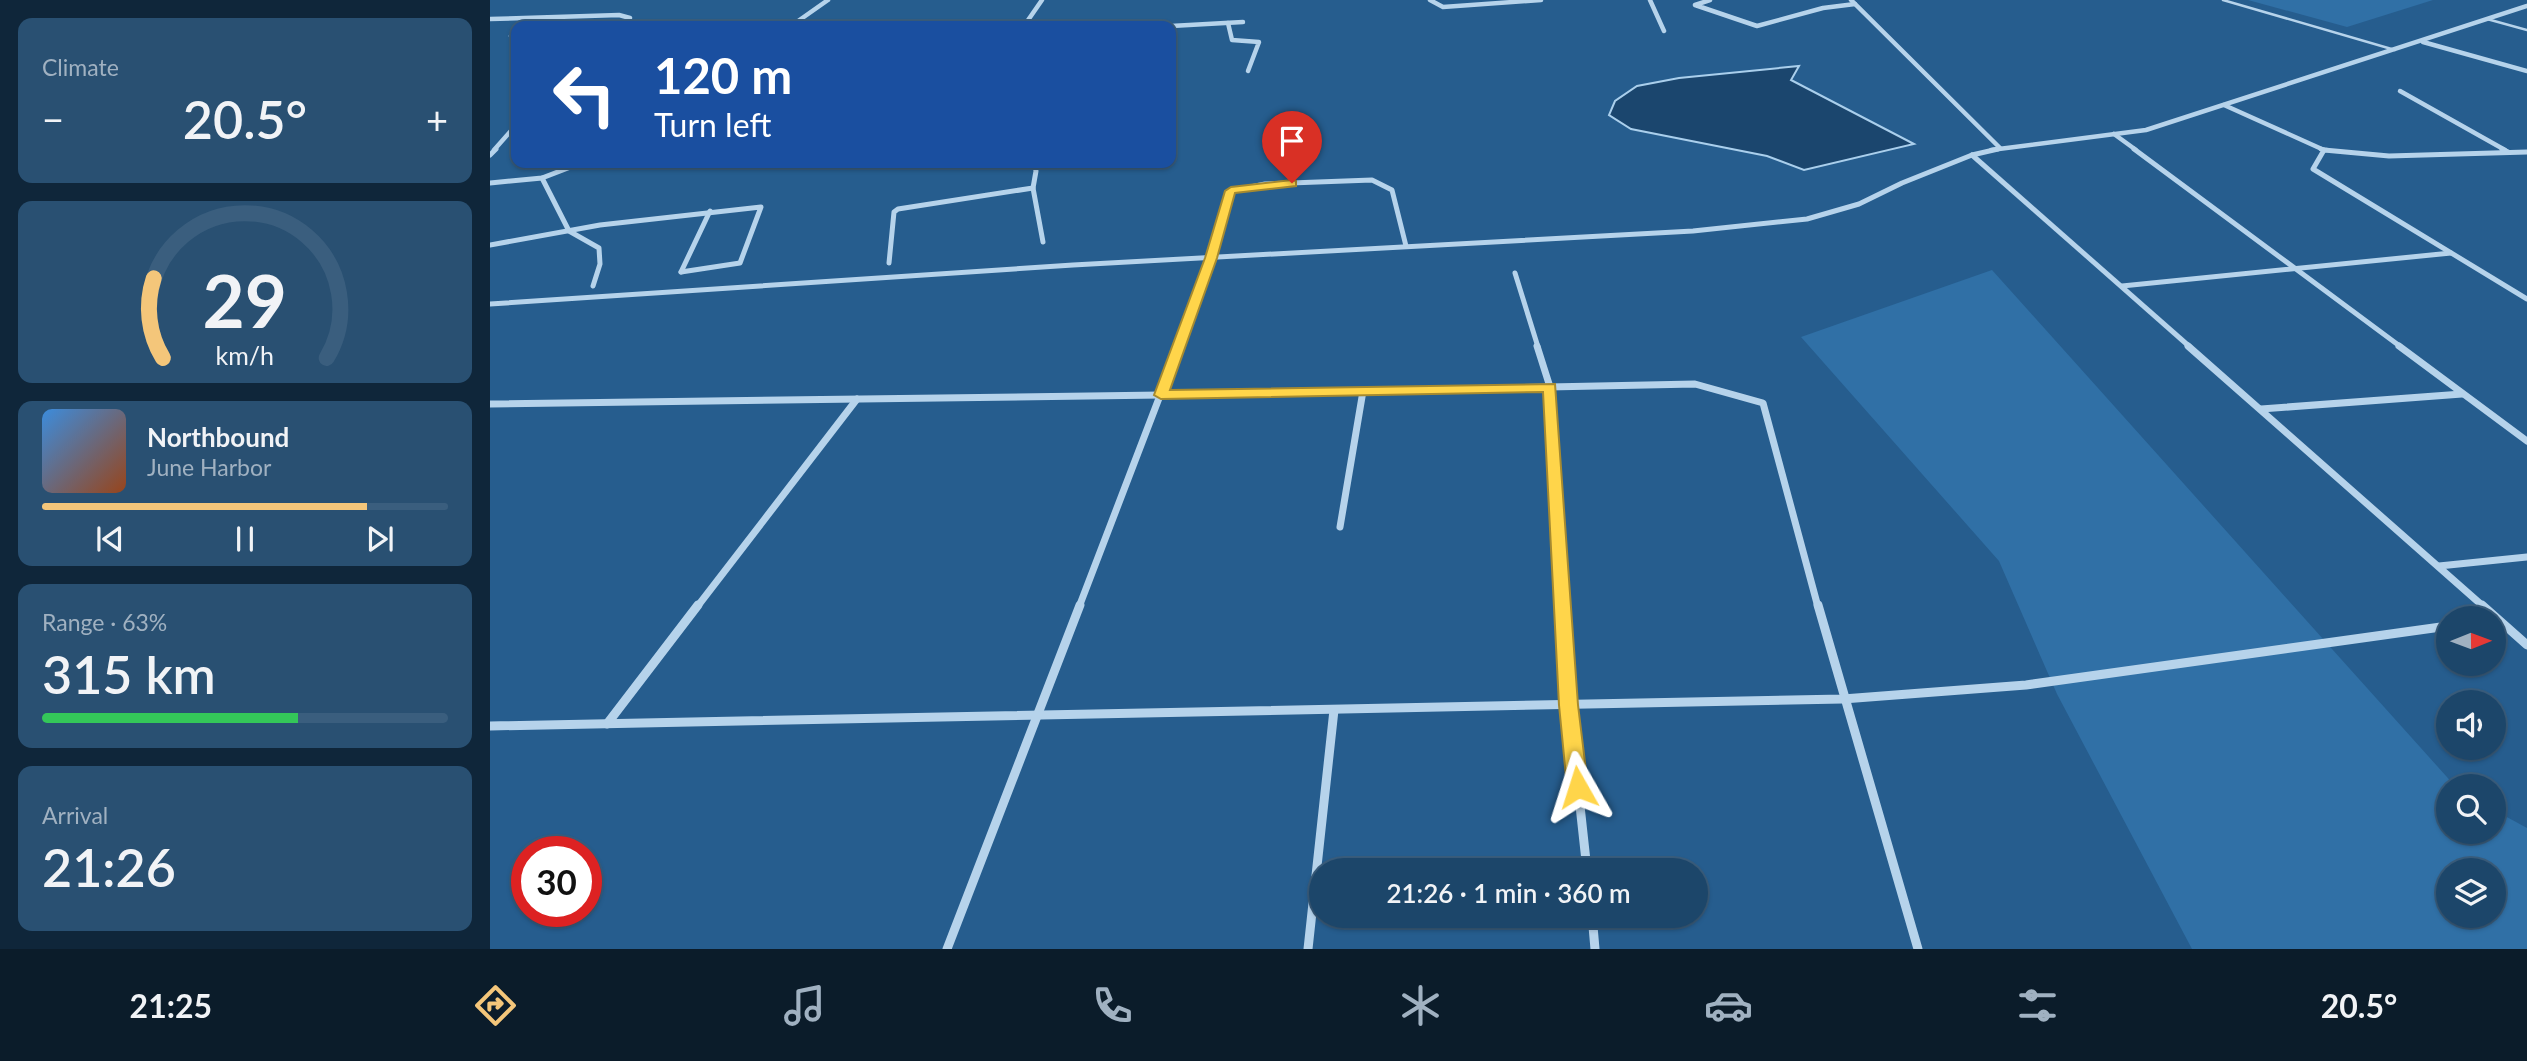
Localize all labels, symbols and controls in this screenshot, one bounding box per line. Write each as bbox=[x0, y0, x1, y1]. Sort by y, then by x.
text: 120 m bbox=[654, 46, 792, 104]
icon: left bbox=[539, 49, 630, 140]
text: Climate bbox=[42, 53, 119, 81]
text: 20.5° bbox=[183, 88, 307, 150]
text: − bbox=[42, 96, 64, 142]
text: + bbox=[426, 96, 448, 142]
text: Turn left bbox=[654, 105, 771, 144]
pin bbox=[1262, 111, 1322, 183]
icon: arrive bbox=[1273, 122, 1311, 160]
text: 29 bbox=[203, 256, 287, 344]
text: km/h bbox=[216, 340, 274, 370]
text: Northbound bbox=[147, 421, 289, 453]
text: June Harbor bbox=[147, 453, 271, 481]
icon: previous bbox=[91, 520, 129, 558]
icon: pause bbox=[226, 520, 264, 558]
icon: next bbox=[361, 520, 399, 558]
north arrow bbox=[2436, 606, 2506, 676]
map controls bbox=[2436, 606, 2506, 928]
text: Range · 63% bbox=[42, 608, 167, 636]
text: 315 km bbox=[42, 643, 216, 705]
button: sound bbox=[2436, 690, 2506, 760]
position arrow bbox=[1541, 750, 1615, 824]
button: search bbox=[2436, 774, 2506, 844]
text: Arrival bbox=[42, 801, 108, 829]
text: 21:26 bbox=[42, 836, 176, 898]
speed limit sign: 30 bbox=[511, 836, 602, 927]
button: layers bbox=[2436, 858, 2506, 928]
text: 21:26 · 1 min · 360 m bbox=[1386, 877, 1631, 909]
icon: directions bbox=[471, 981, 520, 1030]
icon: music bbox=[780, 981, 829, 1030]
icon: phone bbox=[1088, 981, 1137, 1030]
icon: climate bbox=[1396, 981, 1445, 1030]
icon: car bbox=[1704, 981, 1753, 1030]
icon: filters bbox=[2013, 981, 2062, 1030]
text: 21:25 bbox=[130, 986, 212, 1025]
text: 20.5° bbox=[2321, 986, 2397, 1025]

